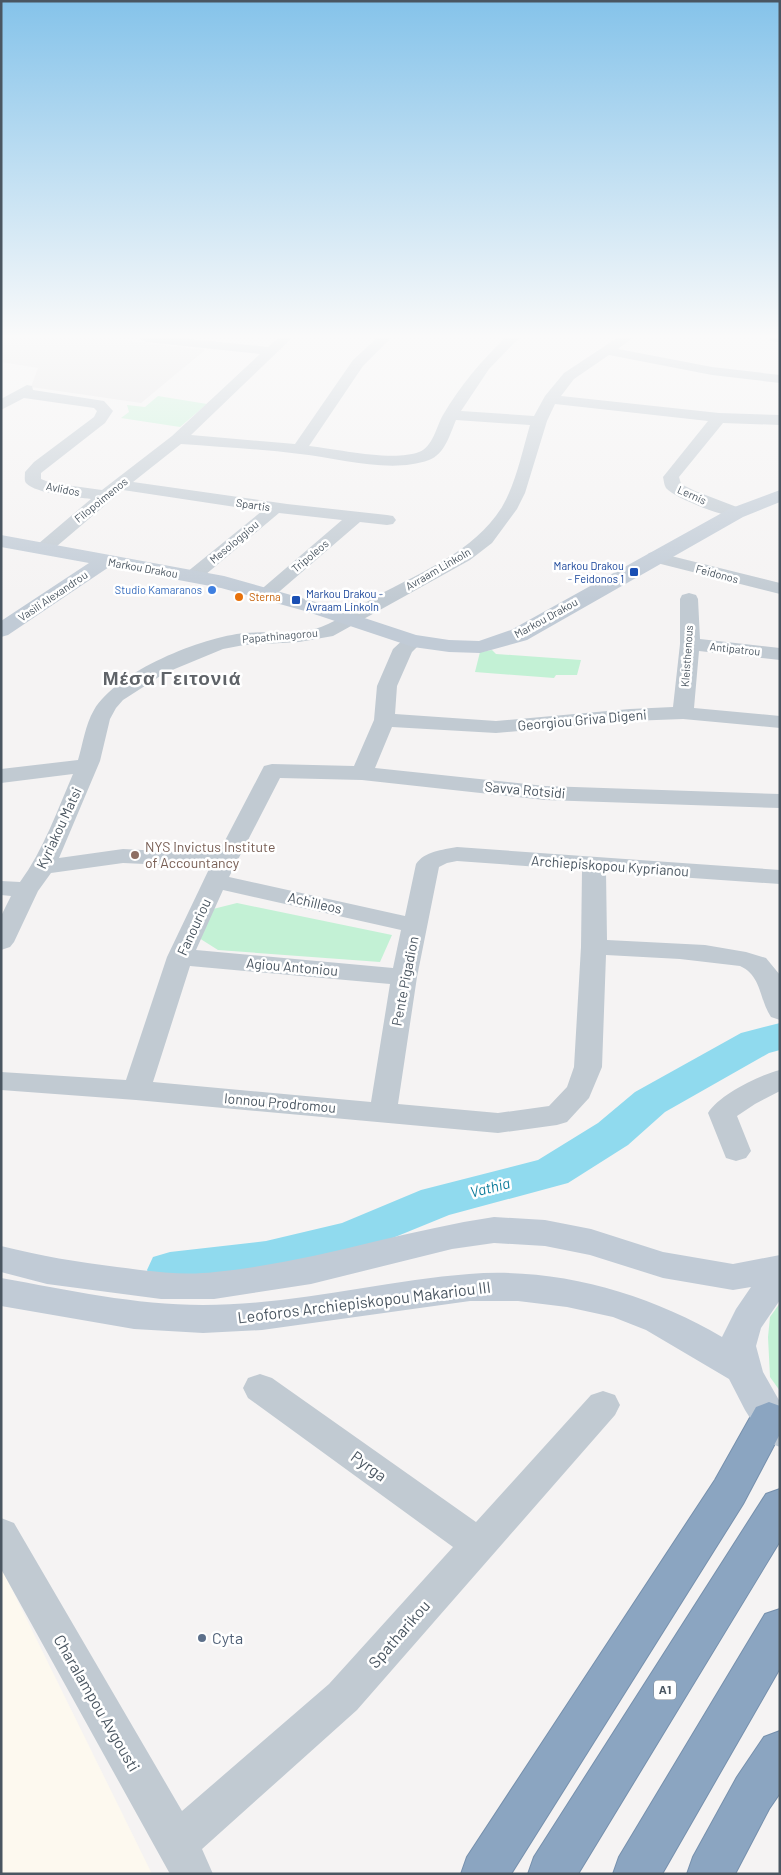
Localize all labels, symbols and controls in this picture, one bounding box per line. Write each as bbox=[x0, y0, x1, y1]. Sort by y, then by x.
street label: Filopoimenos bbox=[72, 474, 130, 525]
street label: Avlidos bbox=[45, 479, 81, 498]
street label: Lernis bbox=[676, 482, 709, 507]
street label: Spartis bbox=[235, 496, 271, 513]
street label: Mesologgiou bbox=[207, 517, 261, 566]
street label: Tripoleos bbox=[289, 536, 331, 575]
street label: Avraam Linkoln bbox=[403, 545, 473, 592]
street label: Markou Drakou bbox=[107, 555, 179, 580]
place label: Markou Drakou - Feidonos 1 bbox=[554, 559, 624, 585]
street label: Feidonos bbox=[694, 562, 740, 585]
marker: Markou Drakou - Feidonos 1 bbox=[628, 566, 640, 578]
street label: Vasili Alexandrou bbox=[16, 568, 90, 624]
place label: Studio Kamaranos bbox=[115, 583, 202, 596]
marker: Studio Kamaranos bbox=[206, 584, 218, 596]
place label: Markou Drakou - Avraam Linkoln bbox=[306, 587, 383, 613]
place label: Sterna bbox=[249, 590, 281, 603]
marker: Sterna bbox=[233, 591, 245, 603]
marker: Markou Drakou - Avraam Linkoln bbox=[290, 594, 302, 606]
street label: Markou Drakou bbox=[512, 595, 580, 640]
street label: Kleisthenous bbox=[678, 625, 695, 687]
street label: Papathinagorou bbox=[242, 626, 318, 645]
street label: Antipatrou bbox=[709, 639, 761, 658]
district label: Μέσα Γειτονιά bbox=[103, 666, 241, 689]
street label: Georgiou Griva Digeni bbox=[517, 705, 647, 734]
street label: Savva Rotsidi bbox=[484, 778, 566, 802]
street label: Kyriakou Matsi bbox=[32, 784, 85, 871]
place label: NYS Invictus Institute of Accountancy bbox=[145, 838, 275, 871]
marker: NYS Invictus Institute of Accountancy bbox=[129, 849, 141, 861]
street label: Archiepiskopou Kyprianou bbox=[531, 852, 690, 879]
street label: Achilleos bbox=[286, 888, 344, 917]
street label: Fanouriou bbox=[173, 896, 214, 958]
street label: Pente Pigadion bbox=[387, 935, 422, 1027]
street label: Agiou Antoniou bbox=[245, 954, 339, 979]
street label: Ionnou Prodromou bbox=[223, 1089, 337, 1116]
water label: Vathia bbox=[468, 1173, 512, 1201]
street label: Leoforos Archiepiskopou Makariou III bbox=[236, 1277, 492, 1326]
street label: Pyrga bbox=[348, 1446, 391, 1485]
street label: Spatharikou bbox=[364, 1596, 433, 1672]
place label: Cyta bbox=[212, 1628, 243, 1647]
street label: Charalampou Avgousti bbox=[51, 1631, 144, 1775]
marker: Cyta bbox=[196, 1632, 208, 1644]
road number: A1 bbox=[654, 1680, 676, 1700]

